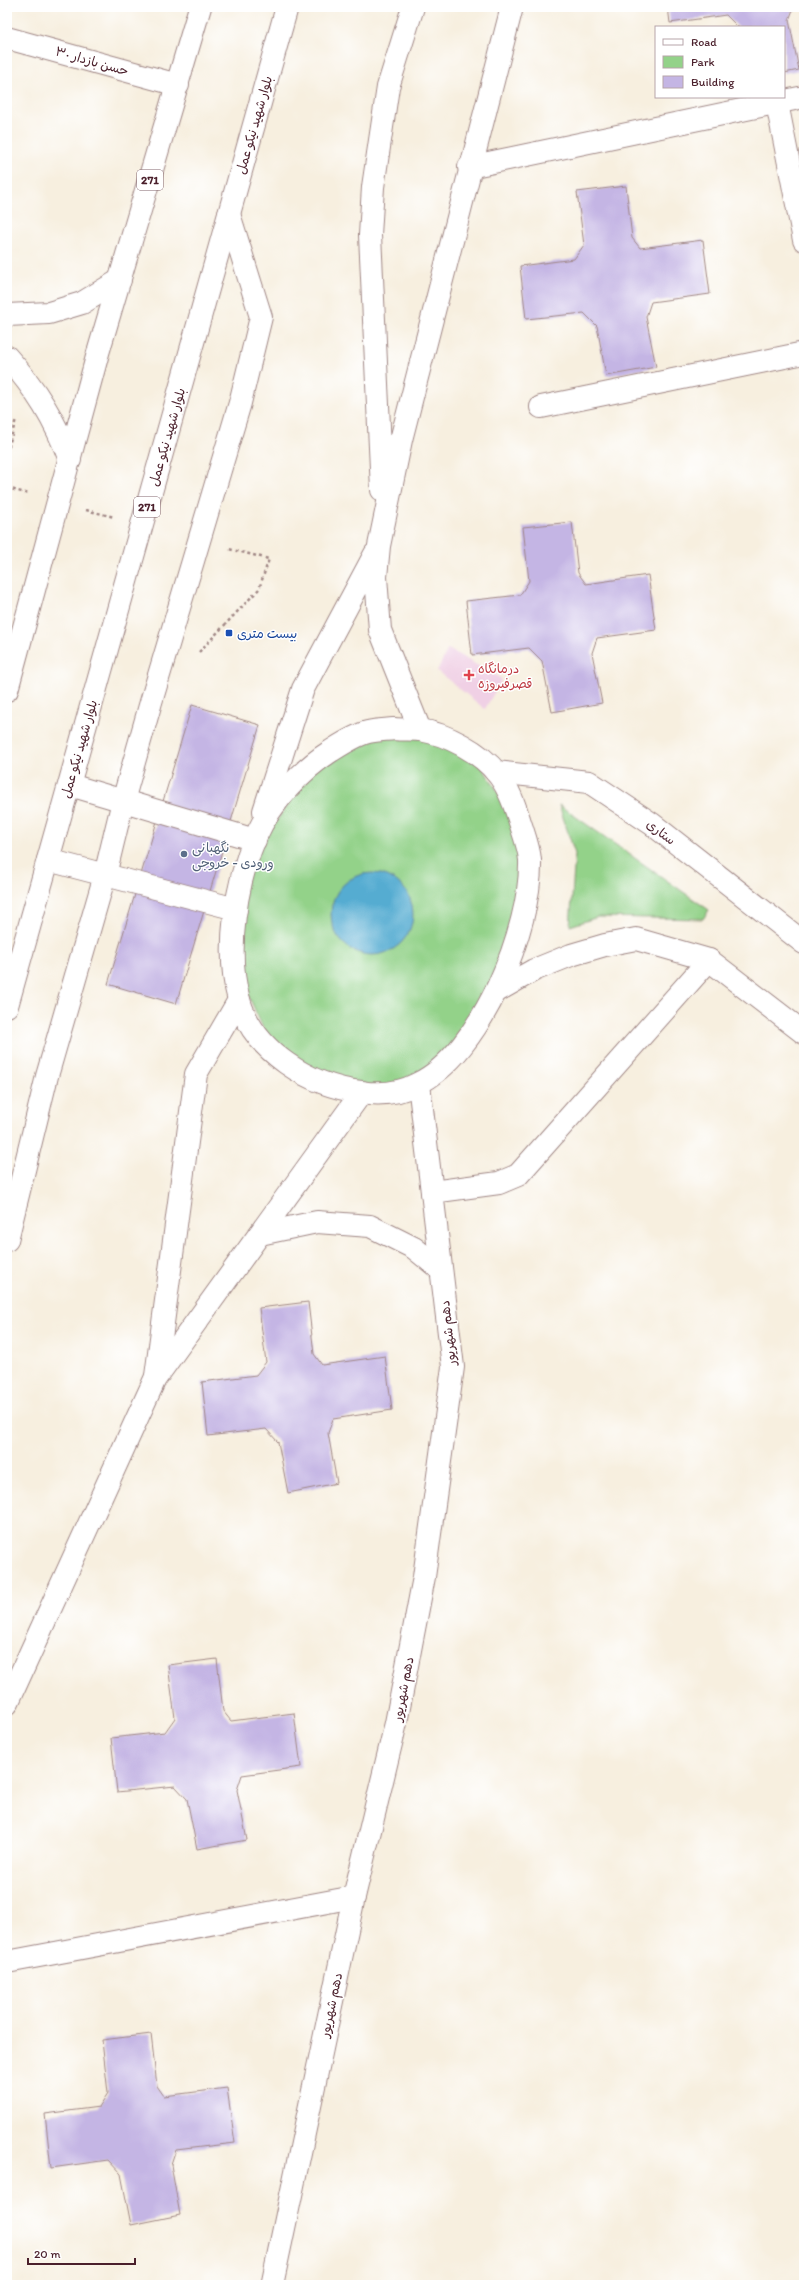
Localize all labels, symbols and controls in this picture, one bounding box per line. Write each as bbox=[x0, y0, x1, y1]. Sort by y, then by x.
legend bbox=[655, 26, 785, 98]
text: Road bbox=[691, 35, 717, 49]
street label: حسن بازدار ۳۰ bbox=[53, 43, 131, 80]
text: Park bbox=[691, 55, 715, 69]
street label: بلوار شهید نیکو عمل bbox=[233, 74, 276, 176]
text: Building bbox=[691, 75, 735, 89]
road number: 271 bbox=[137, 170, 163, 190]
street label: بلوار شهید نیکو عمل bbox=[146, 386, 189, 488]
road number: 271 bbox=[134, 497, 160, 517]
place label: بیست متری bbox=[237, 626, 297, 642]
marker: بیست متری bbox=[224, 628, 234, 638]
place label: درمانگاه قصرفیروزه bbox=[478, 661, 532, 692]
marker: درمانگاه قصرفیروزه bbox=[463, 669, 475, 681]
street label: بلوار شهید نیکو عمل bbox=[58, 698, 101, 800]
street label: ستاری bbox=[643, 816, 678, 849]
place label: نگهبانی ورودی - خروجی bbox=[192, 840, 274, 872]
marker: نگهبانی ورودی - خروجی bbox=[179, 849, 189, 859]
street label: دهم شهریور bbox=[437, 1299, 462, 1367]
street label: دهم شهریور bbox=[389, 1655, 420, 1724]
street label: دهم شهریور bbox=[317, 1971, 348, 2040]
scale bar bbox=[28, 2240, 135, 2266]
text: 20 m bbox=[34, 2247, 61, 2261]

